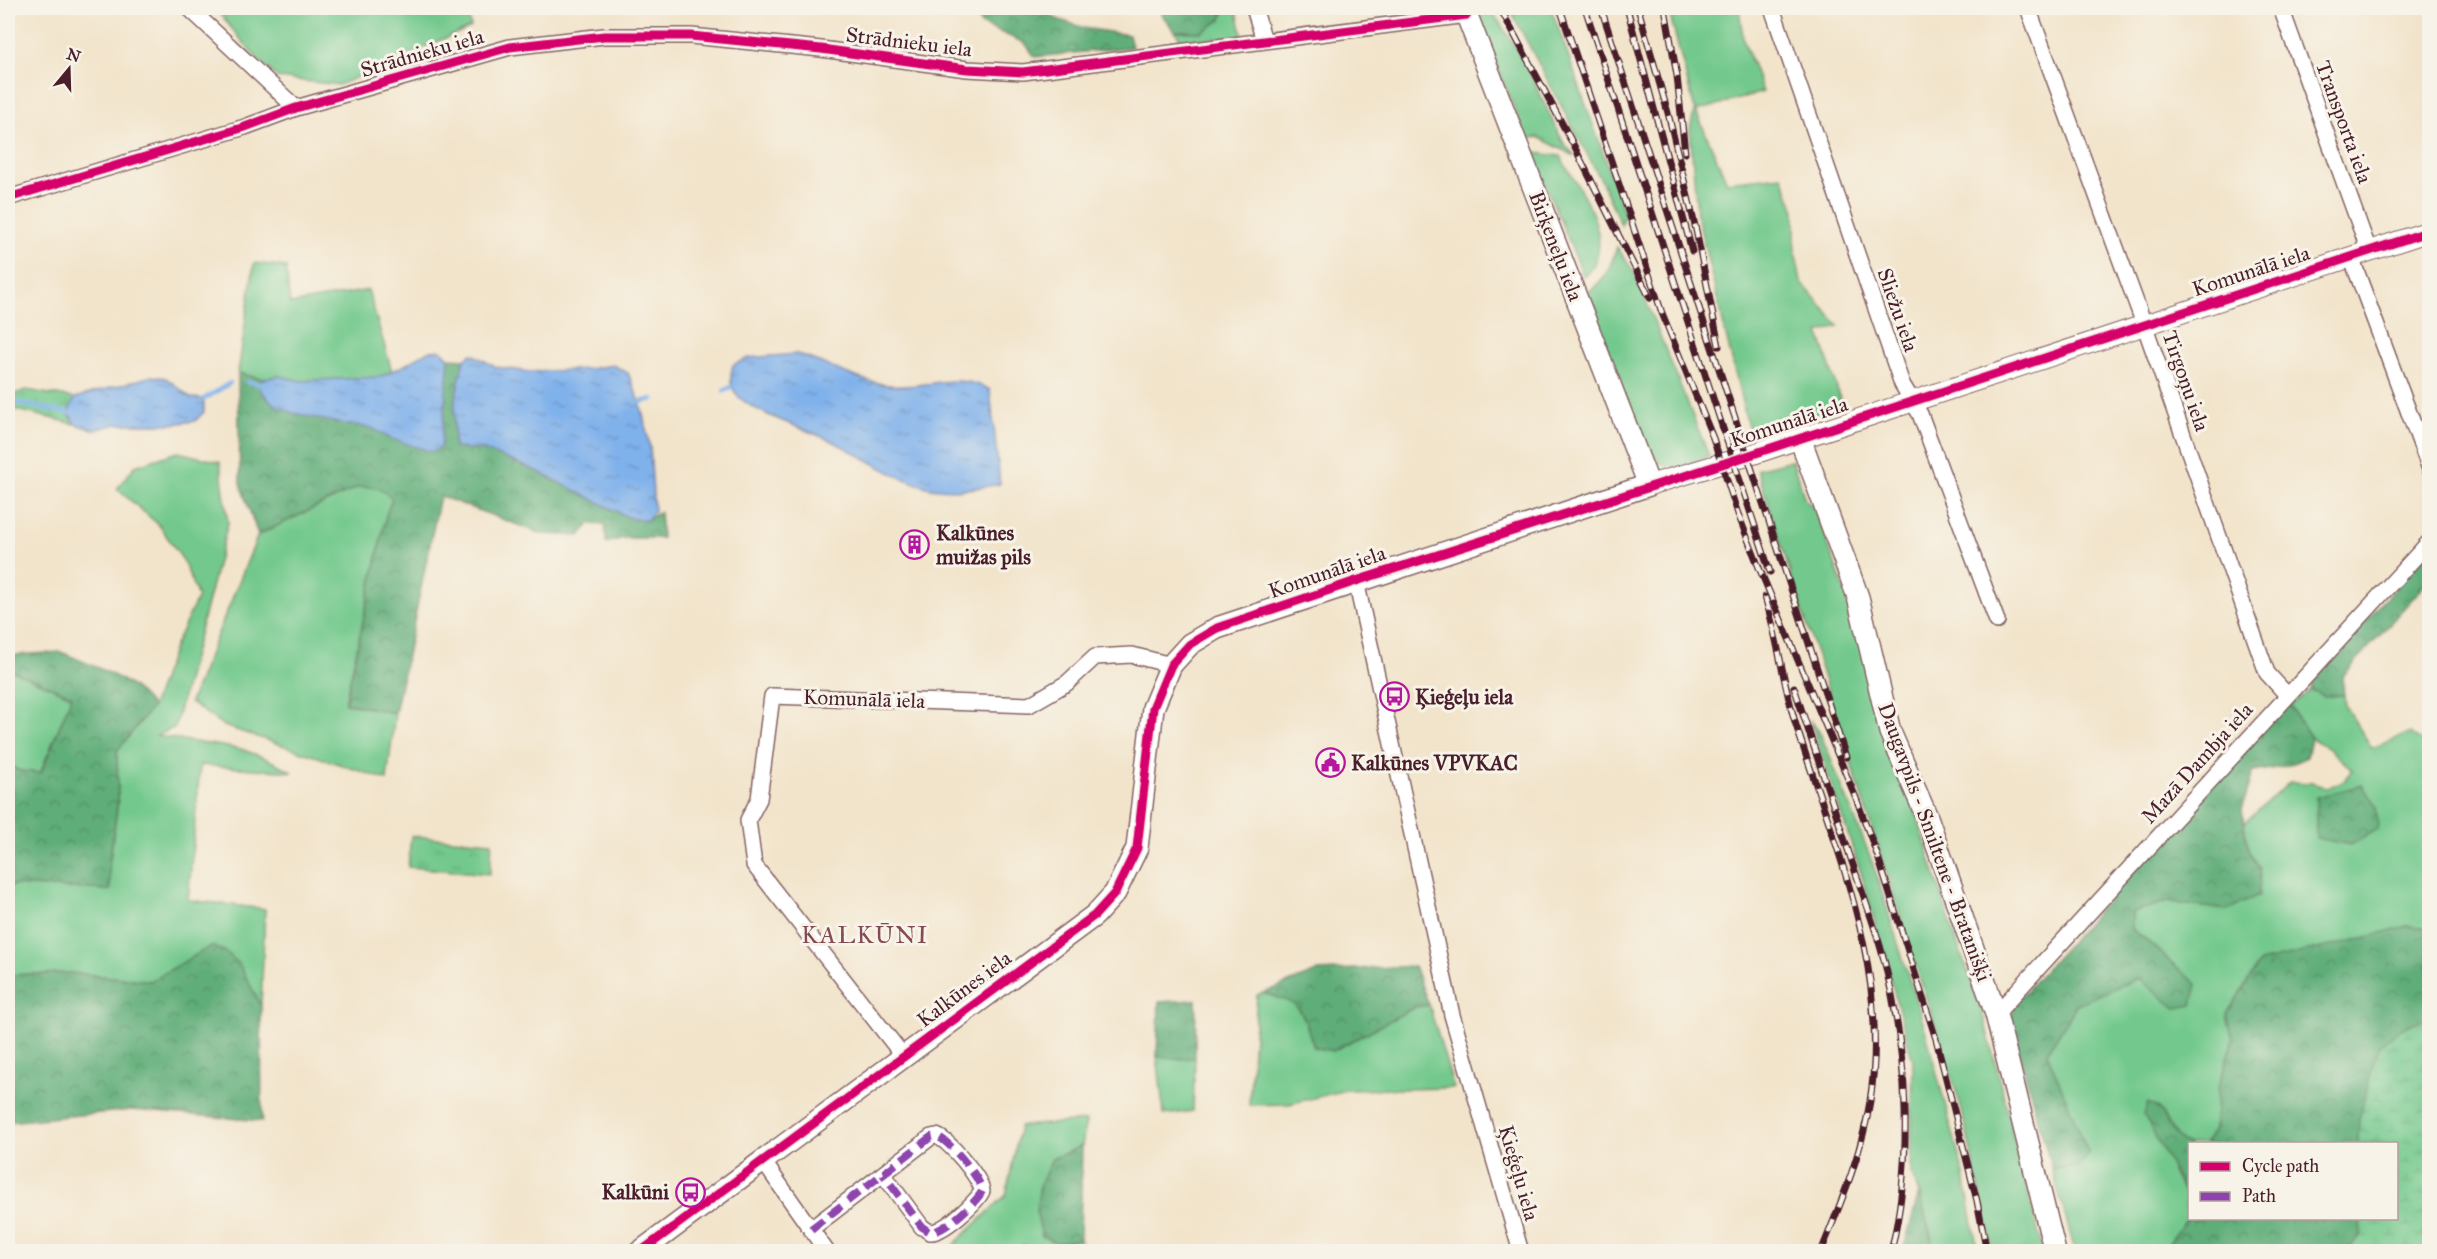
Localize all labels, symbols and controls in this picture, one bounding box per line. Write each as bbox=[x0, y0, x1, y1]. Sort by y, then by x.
street label: Strādnieku iela bbox=[844, 21, 974, 63]
street label: Strādnieku iela bbox=[357, 23, 487, 83]
north arrow bbox=[39, 39, 99, 99]
text: N bbox=[64, 44, 84, 67]
street label: Transporta iela bbox=[2310, 57, 2378, 187]
street label: Birķeneļu iela bbox=[1523, 187, 1589, 305]
street label: Komunālā iela bbox=[2189, 240, 2313, 302]
street label: Sliežu iela bbox=[1872, 265, 1924, 355]
street label: Tirgoņu iela bbox=[2157, 327, 2215, 435]
street label: Komunālā iela bbox=[1727, 391, 1851, 453]
place label: Kalkūnes muižas pils bbox=[935, 520, 1031, 570]
building icon: Kalkūnes muižas pils bbox=[899, 529, 931, 561]
street label: Komunālā iela bbox=[1265, 540, 1389, 604]
bus stop icon: Ķieģeļu iela bbox=[1378, 681, 1410, 713]
street label: Komunālā iela bbox=[802, 684, 926, 714]
place label: Ķieģeļu iela bbox=[1415, 684, 1514, 710]
street label: Mazā Dambja iela bbox=[2136, 697, 2258, 829]
street label: Daugavpils - Smiltene - Bratanišķi bbox=[1872, 699, 1998, 985]
public building icon: Kalkūnes VPVKAC bbox=[1314, 747, 1346, 779]
place label: Kalkūnes VPVKAC bbox=[1351, 750, 1518, 776]
district label: KALKŪNI bbox=[801, 920, 929, 950]
street label: Kalkūnes iela bbox=[912, 945, 1017, 1033]
street label: Ķieģeļu iela bbox=[1493, 1122, 1545, 1224]
legend bbox=[2188, 1142, 2398, 1220]
text: Cycle path bbox=[2242, 1155, 2319, 1177]
bus stop icon: Kalkūni bbox=[674, 1176, 706, 1208]
place label: Kalkūni bbox=[601, 1179, 669, 1205]
text: Path bbox=[2242, 1185, 2276, 1207]

